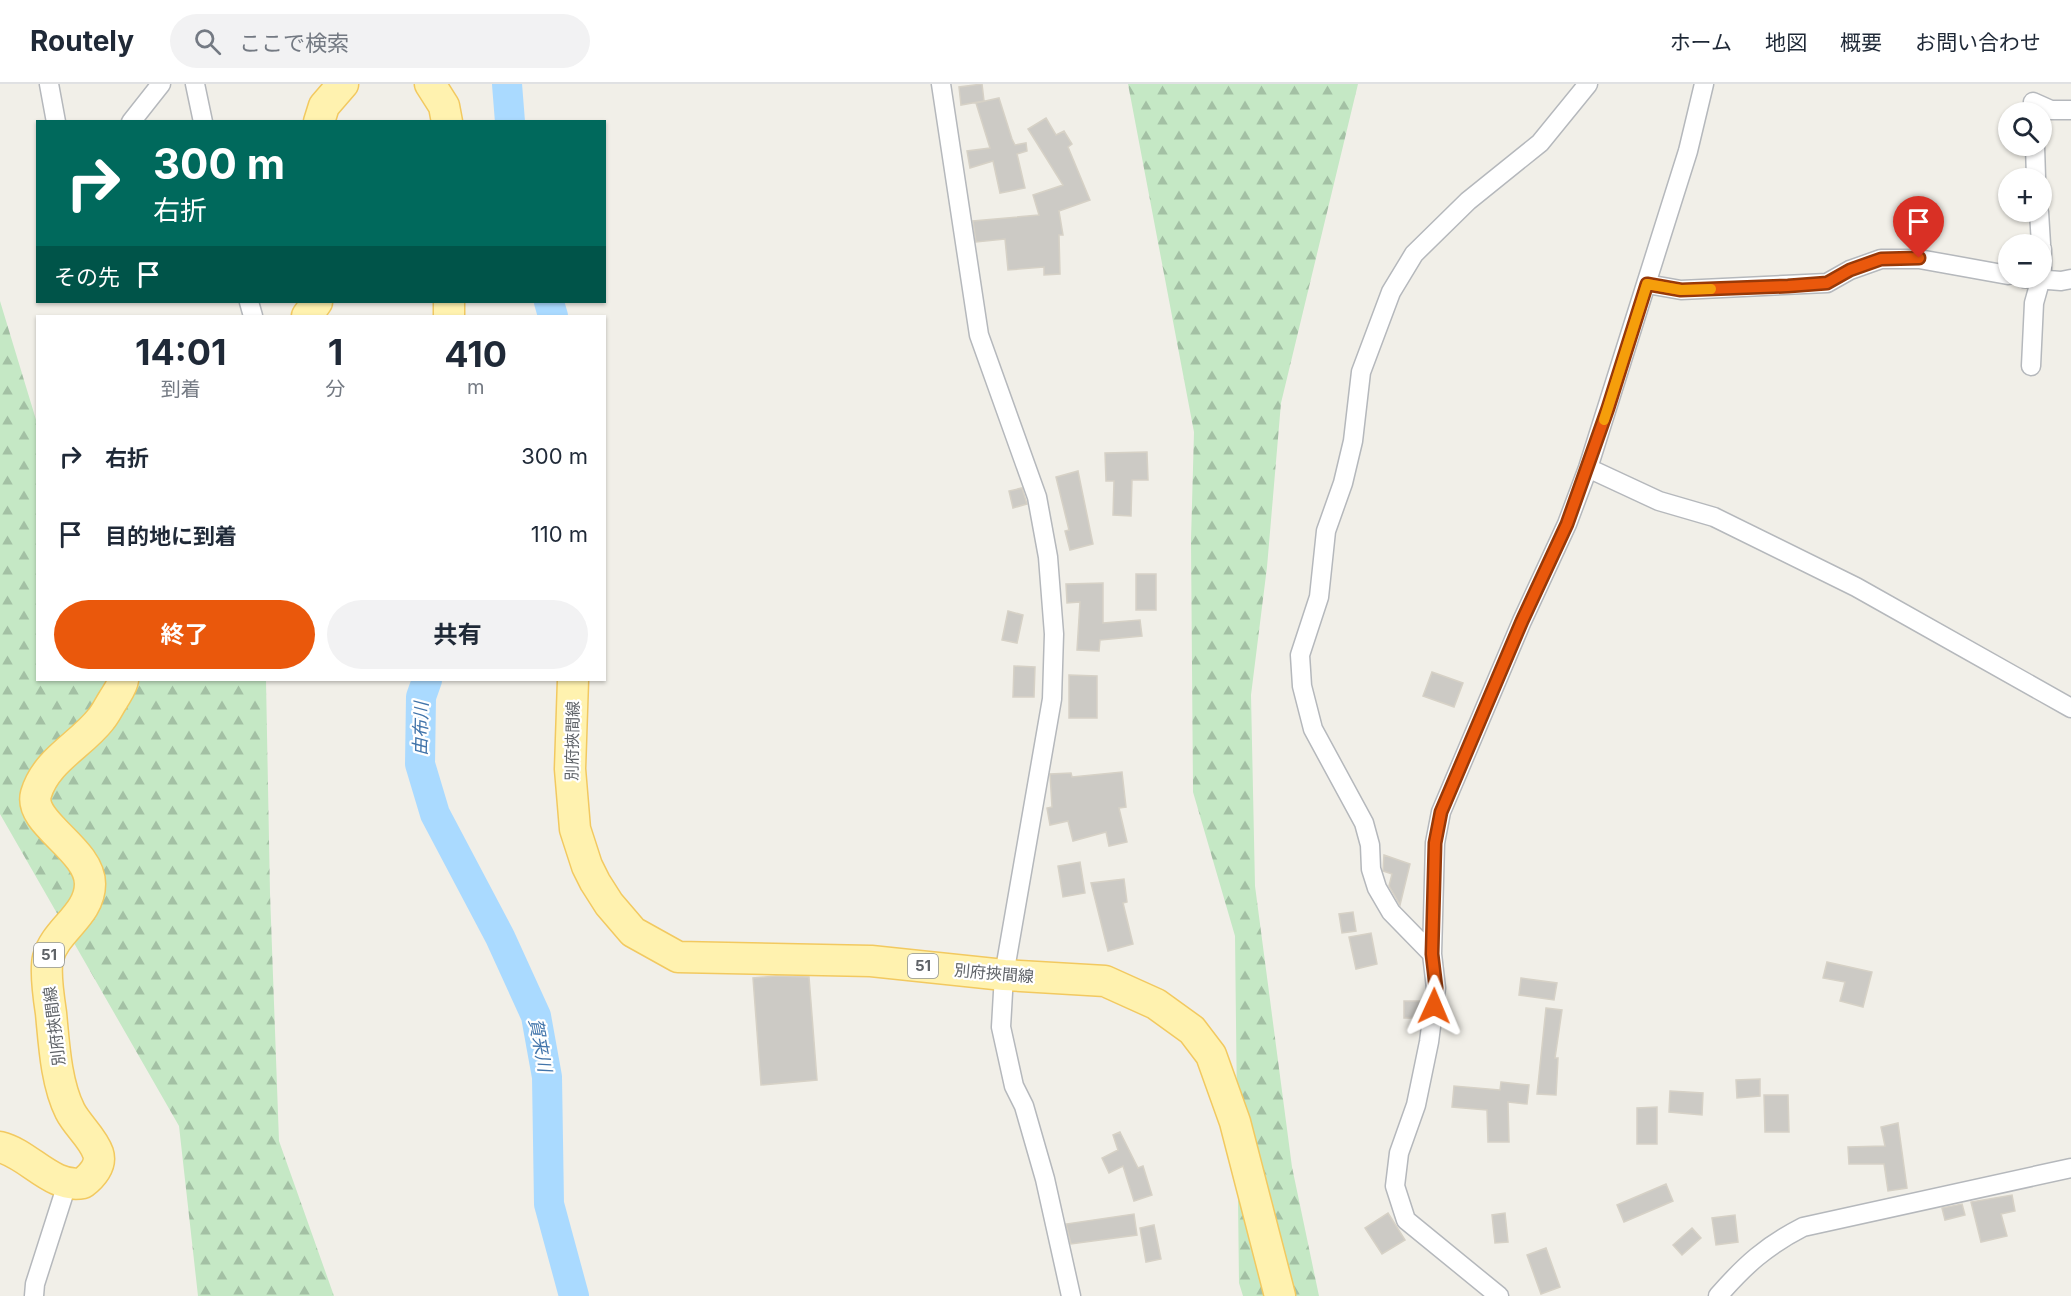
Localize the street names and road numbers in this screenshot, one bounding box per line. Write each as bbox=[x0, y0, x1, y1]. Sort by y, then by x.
street label: 別府挾間線 bbox=[561, 701, 583, 781]
road number: 51 bbox=[34, 943, 64, 967]
road number: 51 bbox=[908, 954, 938, 978]
street label: 別府挾間線 bbox=[953, 960, 1035, 986]
street label: 別府挾間線 bbox=[39, 985, 69, 1067]

